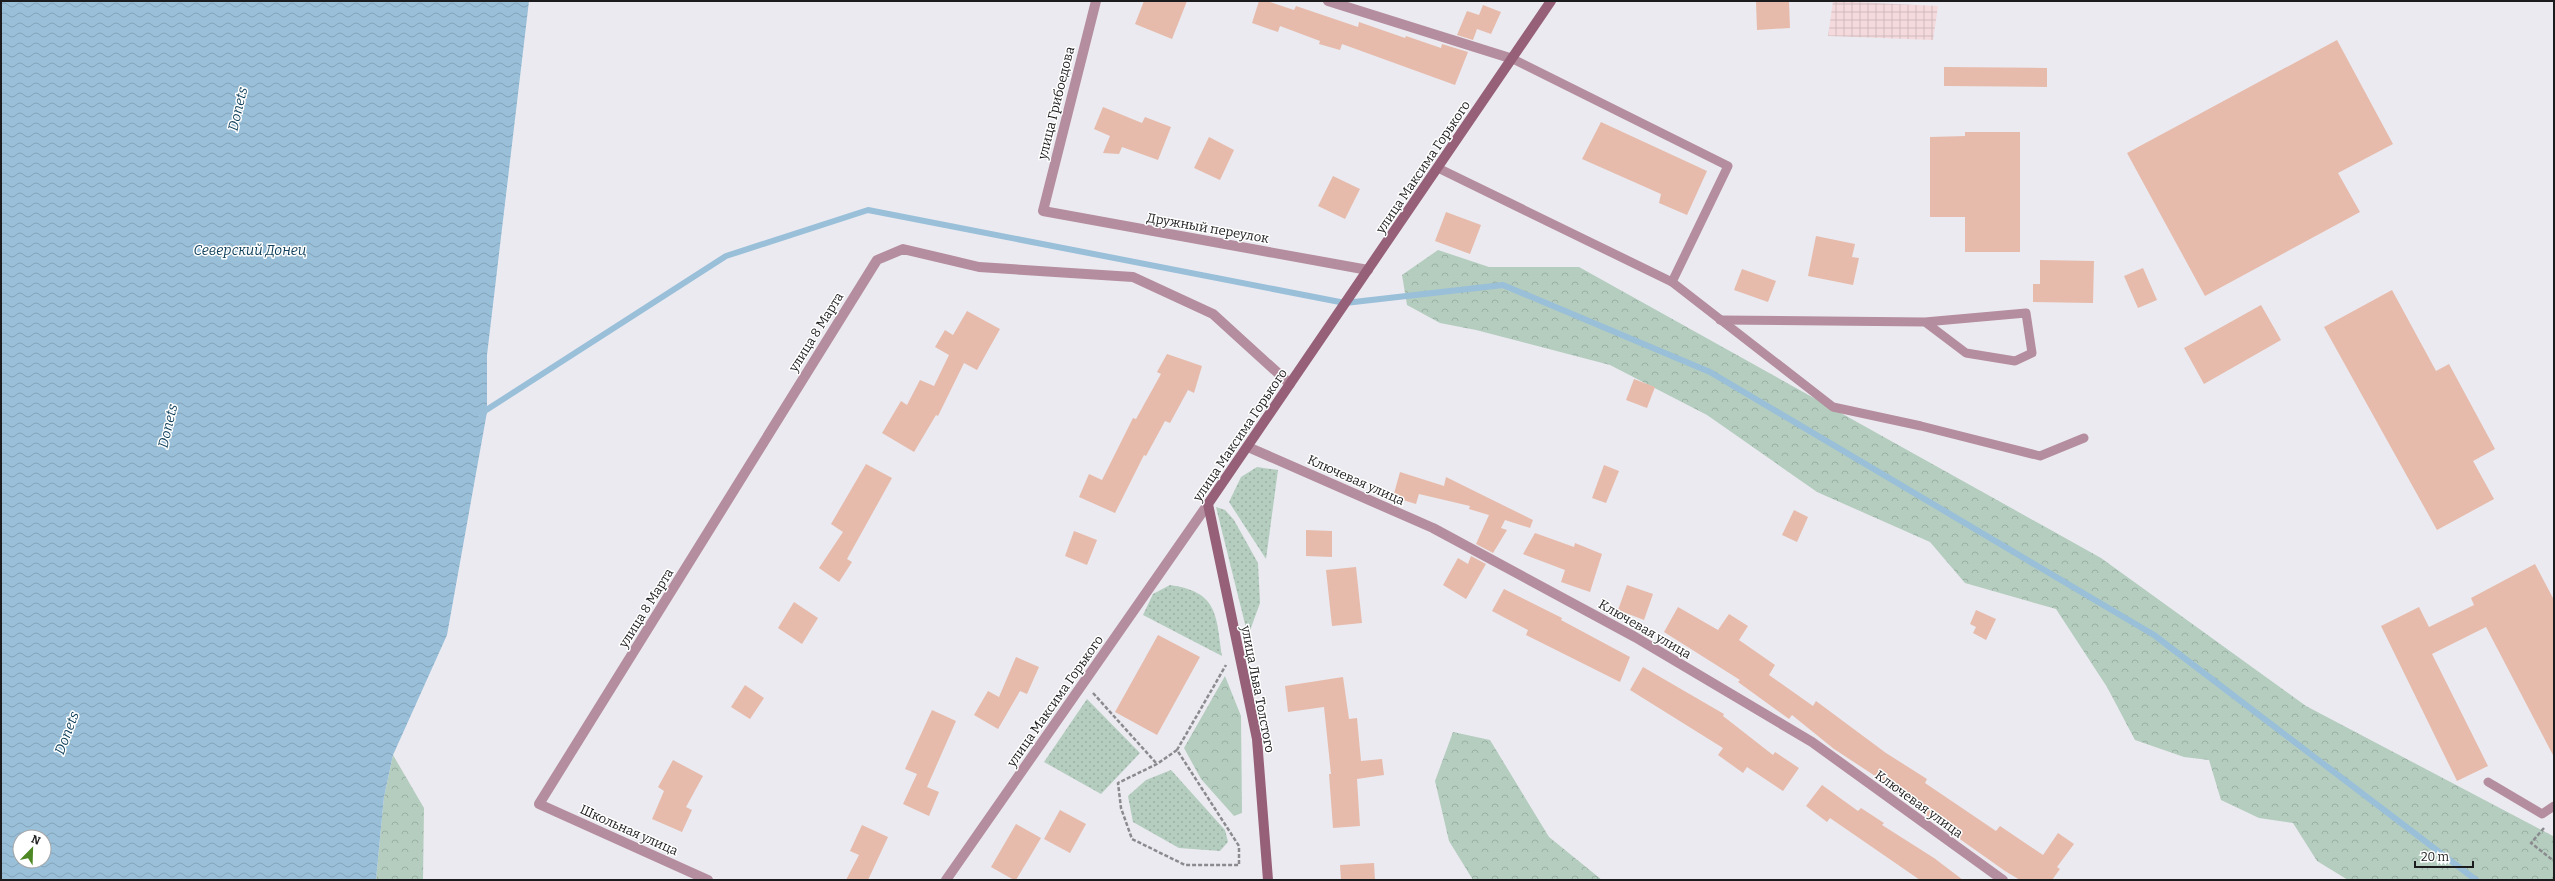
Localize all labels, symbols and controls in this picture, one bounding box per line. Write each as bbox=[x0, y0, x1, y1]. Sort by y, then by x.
street label: улица Грибоедова bbox=[1034, 45, 1077, 162]
water label: Donets bbox=[225, 85, 251, 133]
street label: улица Максима Горького bbox=[1372, 98, 1473, 237]
street label: Дружный переулок bbox=[1146, 210, 1271, 246]
water label: Северский Донец bbox=[193, 242, 307, 259]
street label: улица 8 Марта bbox=[785, 290, 846, 375]
street label: улица Максима Горького bbox=[1189, 366, 1290, 505]
water label: Donets bbox=[155, 402, 181, 450]
street label: Ключевая улица bbox=[1305, 452, 1407, 508]
street label: улица 8 Марта bbox=[615, 566, 676, 651]
street label: Ключевая улица bbox=[1596, 596, 1694, 662]
street label: улица Льва Толстого bbox=[1238, 623, 1278, 754]
street label: улица Максима Горького bbox=[1003, 632, 1106, 770]
water label: Donets bbox=[51, 709, 83, 757]
street label: Ключевая улица bbox=[1872, 767, 1966, 841]
street label: Школьная улица bbox=[578, 802, 680, 858]
north arrow bbox=[12, 829, 52, 869]
text: N bbox=[29, 833, 43, 848]
scale bar bbox=[2415, 843, 2473, 869]
text: 20 m bbox=[2421, 850, 2450, 864]

